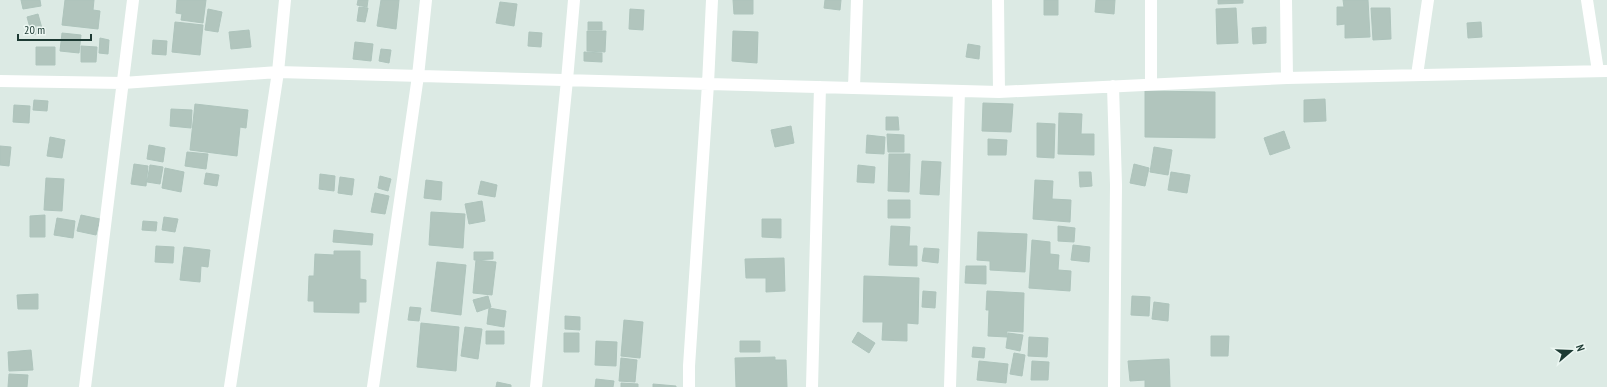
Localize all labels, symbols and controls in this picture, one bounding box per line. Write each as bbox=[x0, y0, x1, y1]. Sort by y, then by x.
scale bar bbox=[18, 16, 91, 42]
text: 20 m bbox=[24, 22, 45, 37]
north arrow bbox=[1551, 331, 1591, 371]
text: N bbox=[1573, 343, 1588, 353]

